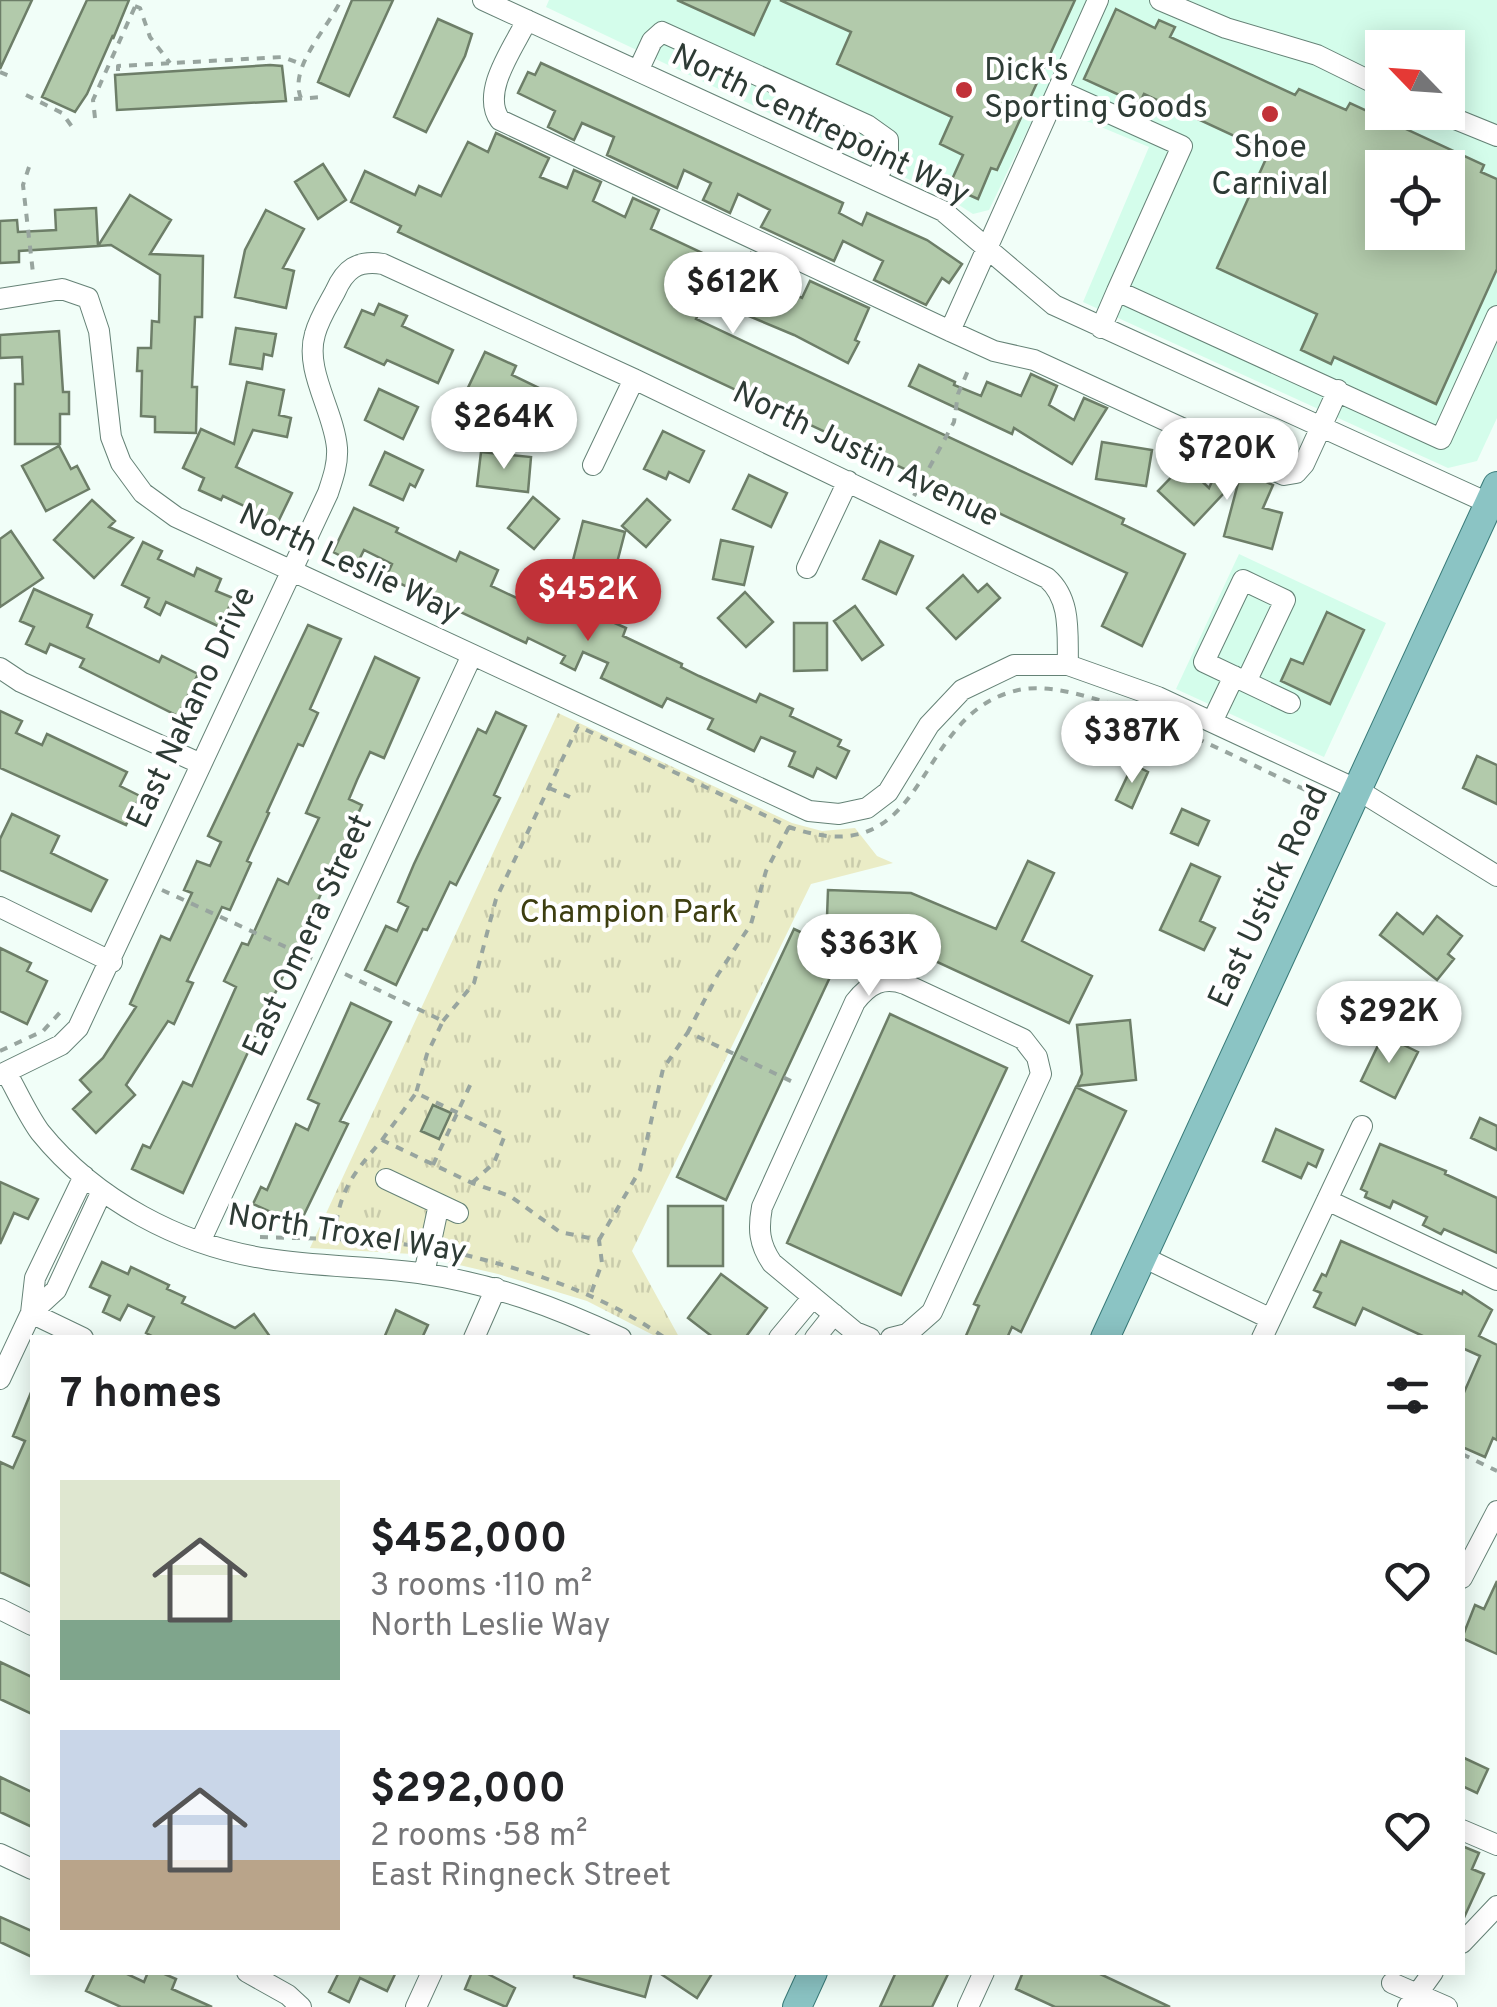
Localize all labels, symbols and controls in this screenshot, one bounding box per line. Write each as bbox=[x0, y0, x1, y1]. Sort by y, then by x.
north arrow bbox=[1365, 30, 1465, 130]
map controls bbox=[1365, 30, 1465, 250]
street label: North Centrepoint Way bbox=[664, 36, 976, 216]
place label: Dick's Sporting Goods bbox=[984, 52, 1208, 129]
marker: Dick's Sporting Goods bbox=[953, 79, 975, 101]
marker: Shoe Carnival bbox=[1259, 103, 1281, 125]
place label: Shoe Carnival bbox=[1211, 129, 1329, 206]
button: locate bbox=[1365, 150, 1465, 250]
pin: $612K bbox=[663, 252, 803, 337]
text: $612K bbox=[686, 264, 780, 304]
street label: North Justin Avenue bbox=[725, 374, 1005, 538]
pin: $264K bbox=[434, 387, 574, 472]
text: $264K bbox=[453, 399, 555, 439]
pin: $720K bbox=[1157, 418, 1297, 503]
text: $720K bbox=[1177, 430, 1277, 470]
street label: North Leslie Way bbox=[232, 496, 466, 634]
pin: $452K bbox=[518, 559, 658, 644]
text: $452K bbox=[537, 571, 639, 611]
street label: East Nakano Drive bbox=[120, 581, 266, 835]
pin: $387K bbox=[1062, 701, 1202, 786]
text: $387K bbox=[1083, 713, 1181, 753]
street label: East Ustick Road bbox=[1201, 779, 1339, 1015]
street label: East Omera Street bbox=[235, 808, 383, 1064]
park label: Champion Park bbox=[519, 894, 739, 934]
pin: $363K bbox=[799, 914, 939, 999]
text: $363K bbox=[819, 926, 919, 966]
pin: $292K bbox=[1319, 981, 1459, 1066]
text: $292K bbox=[1339, 993, 1439, 1033]
street label: North Troxel Way bbox=[225, 1196, 469, 1274]
icon: filters bbox=[1380, 1368, 1435, 1423]
text: 7 homes bbox=[60, 1369, 222, 1422]
text: $452,000 bbox=[370, 1514, 567, 1567]
icon: home bbox=[140, 1520, 260, 1640]
icon: heart bbox=[1380, 1553, 1435, 1608]
text: 3 rooms · 110 m² bbox=[370, 1567, 592, 1607]
text: North Leslie Way bbox=[370, 1607, 611, 1647]
text: $292,000 bbox=[370, 1764, 566, 1817]
icon: home bbox=[140, 1770, 260, 1890]
icon: heart bbox=[1380, 1803, 1435, 1858]
text: 2 rooms · 58 m² bbox=[370, 1817, 588, 1857]
text: East Ringneck Street bbox=[370, 1857, 671, 1897]

